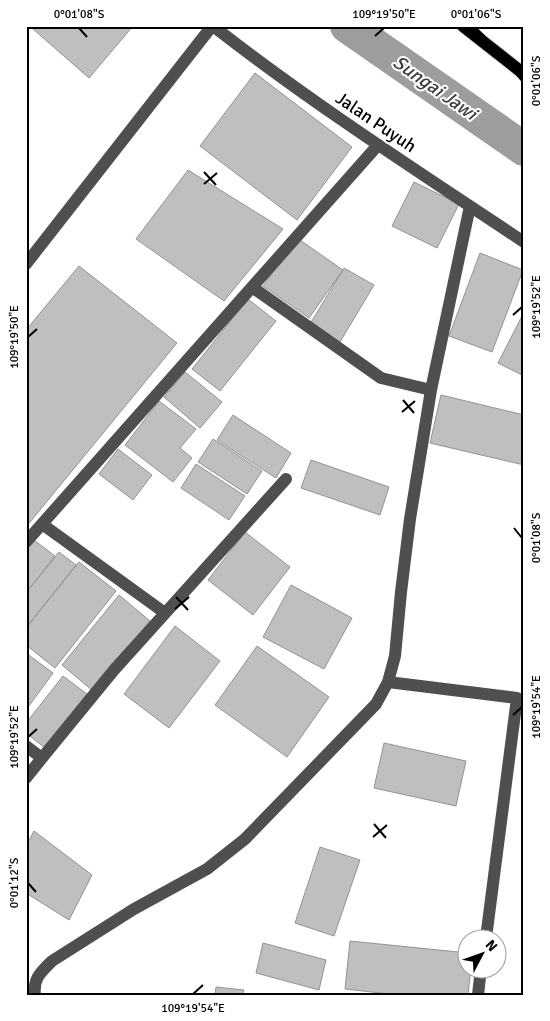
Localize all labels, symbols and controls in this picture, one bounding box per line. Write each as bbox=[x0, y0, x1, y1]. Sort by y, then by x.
text: 0°01'08"S bbox=[54, 7, 105, 22]
text: 109°19'50"E bbox=[352, 7, 416, 22]
text: 0°01'06"S bbox=[451, 7, 502, 22]
water label: Sungai Jawi bbox=[388, 50, 483, 127]
text: 0°01'06"S bbox=[529, 55, 544, 106]
street label: Jalan Puyuh bbox=[331, 87, 421, 157]
text: 109°19'52"E bbox=[529, 275, 544, 339]
text: 109°19'50"E bbox=[7, 305, 22, 369]
text: 0°01'08"S bbox=[529, 512, 544, 563]
text: 109°19'54"E bbox=[529, 675, 544, 739]
text: 109°19'52"E bbox=[7, 705, 22, 769]
text: 0°01'12"S bbox=[7, 857, 22, 908]
north arrow bbox=[458, 928, 508, 978]
text: N bbox=[482, 937, 501, 955]
text: 109°19'54"E bbox=[161, 1001, 225, 1016]

